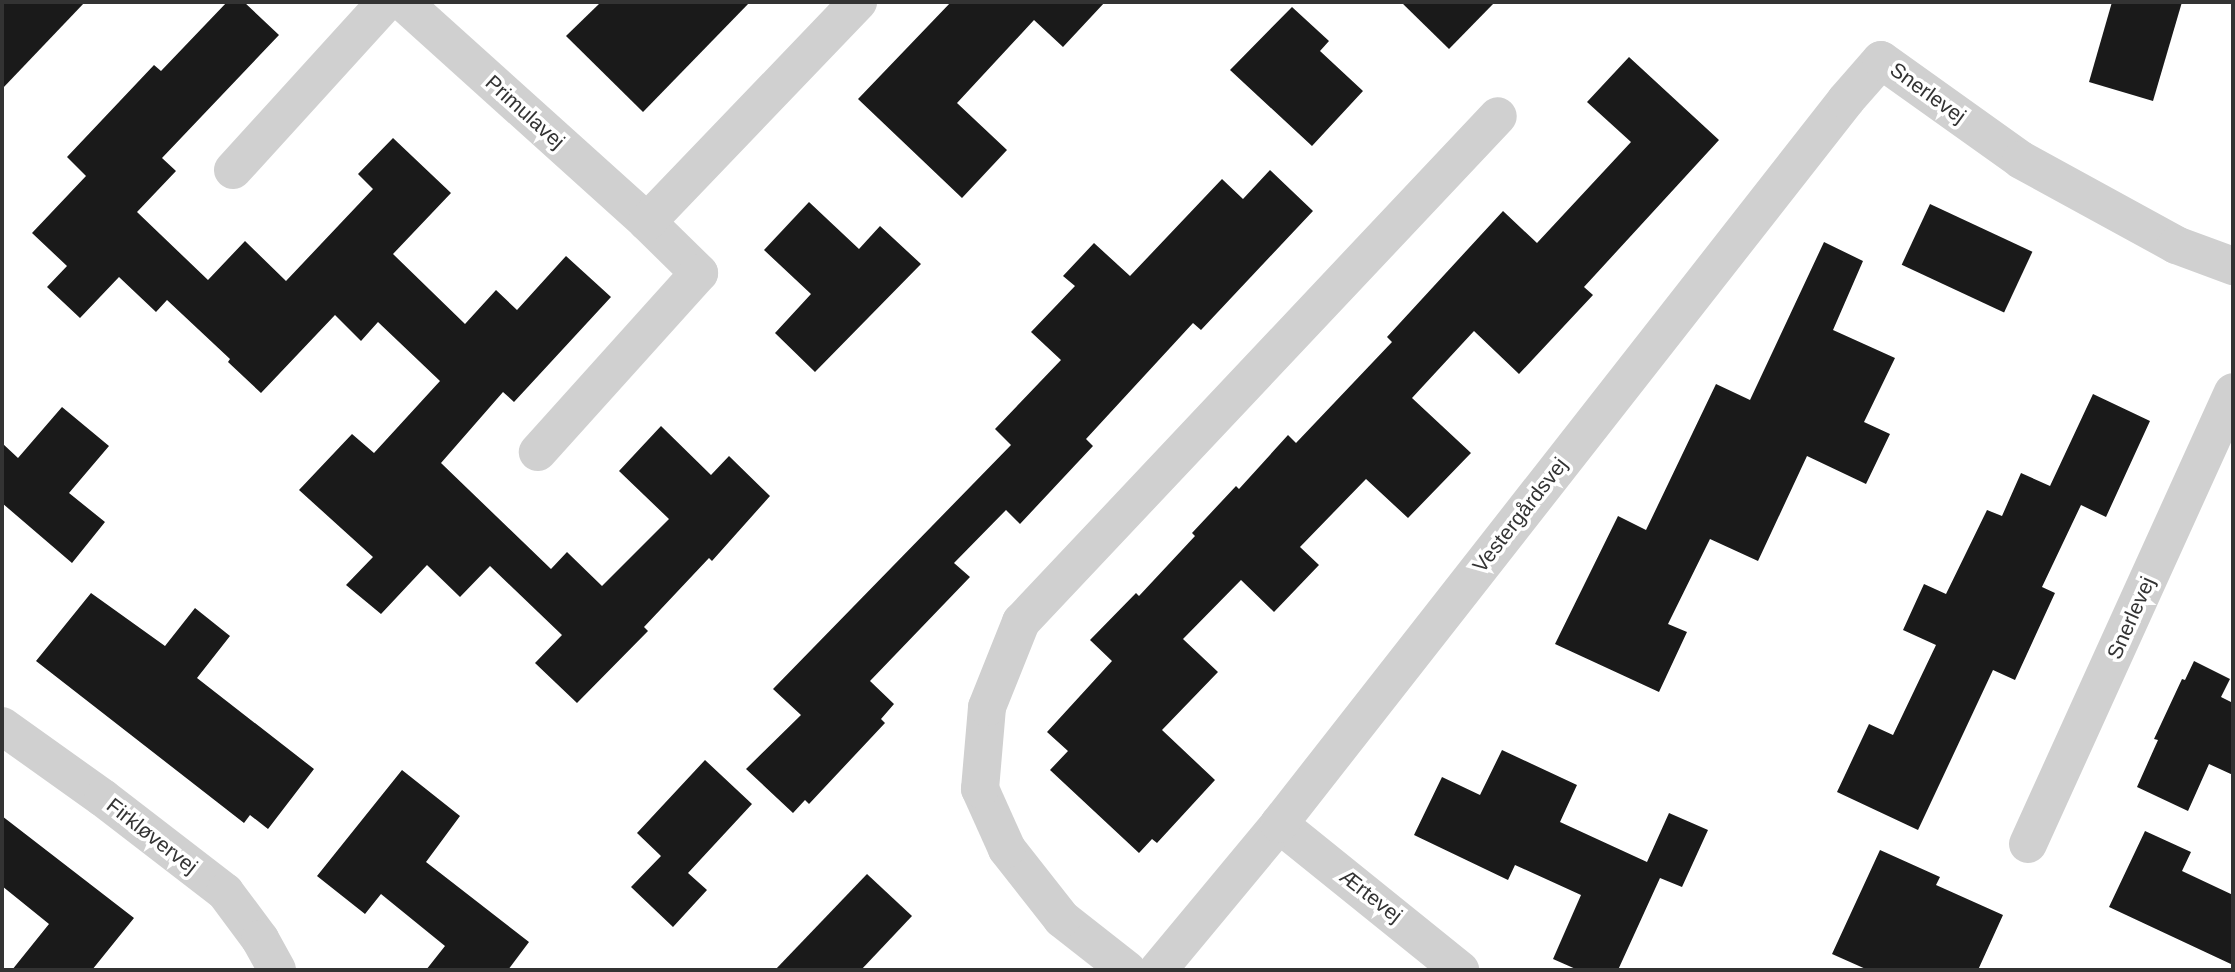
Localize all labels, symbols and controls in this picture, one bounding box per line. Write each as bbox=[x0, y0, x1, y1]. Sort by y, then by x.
street label: Snerlevej bbox=[1885, 57, 1971, 129]
street label: Primulavej bbox=[480, 70, 570, 154]
street label: Vestergårdsvej bbox=[1467, 453, 1573, 577]
street label: Snerlevej bbox=[2102, 573, 2160, 663]
street label: Firkløvervej bbox=[101, 793, 203, 879]
street label: Ærtevej bbox=[1335, 864, 1407, 928]

